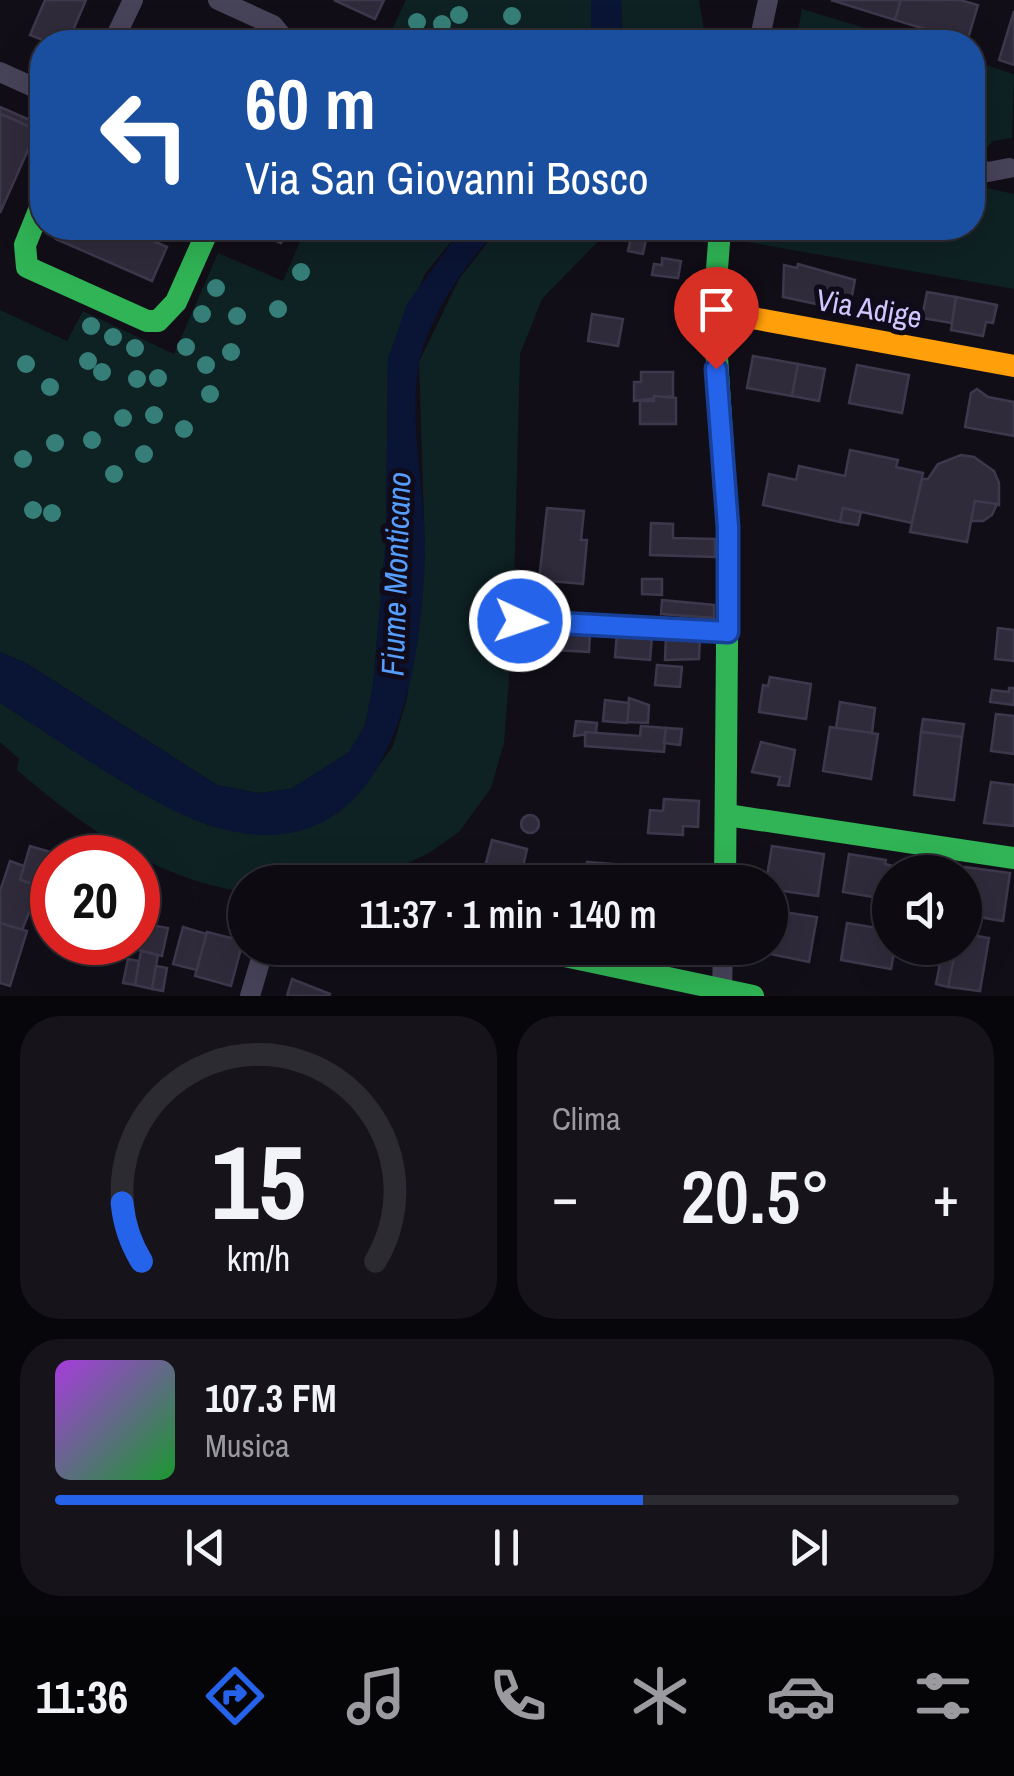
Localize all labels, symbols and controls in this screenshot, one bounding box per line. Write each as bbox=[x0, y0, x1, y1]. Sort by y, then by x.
text: 60 m bbox=[245, 57, 376, 151]
icon: left bbox=[80, 70, 210, 200]
text: Via San Giovanni Bosco bbox=[245, 147, 649, 208]
pin bbox=[674, 267, 759, 370]
street label: Via Adige bbox=[813, 279, 925, 337]
icon: arrive bbox=[689, 282, 744, 337]
water label: Fiume Monticano bbox=[370, 471, 421, 677]
position arrow bbox=[468, 569, 572, 673]
speed limit sign: 20 bbox=[30, 835, 160, 965]
map controls bbox=[872, 855, 982, 965]
button: sound bbox=[872, 855, 982, 965]
text: 11:37 · 1 min · 140 m bbox=[359, 889, 657, 940]
text: Clima bbox=[552, 1097, 621, 1140]
text: 15 bbox=[211, 1111, 306, 1251]
text: 20.5° bbox=[681, 1145, 830, 1246]
text: − bbox=[552, 1159, 578, 1233]
text: + bbox=[933, 1159, 959, 1233]
text: km/h bbox=[227, 1234, 290, 1282]
text: 107.3 FM bbox=[205, 1373, 337, 1424]
text: Musica bbox=[205, 1424, 290, 1467]
icon: previous bbox=[178, 1520, 233, 1575]
icon: pause bbox=[479, 1520, 534, 1575]
icon: next bbox=[781, 1520, 836, 1575]
icon: directions bbox=[200, 1661, 270, 1731]
icon: music bbox=[341, 1661, 411, 1731]
icon: phone bbox=[483, 1661, 553, 1731]
icon: climate bbox=[625, 1661, 695, 1731]
icon: car bbox=[766, 1661, 836, 1731]
icon: filters bbox=[908, 1661, 978, 1731]
text: 11:36 bbox=[36, 1666, 128, 1727]

